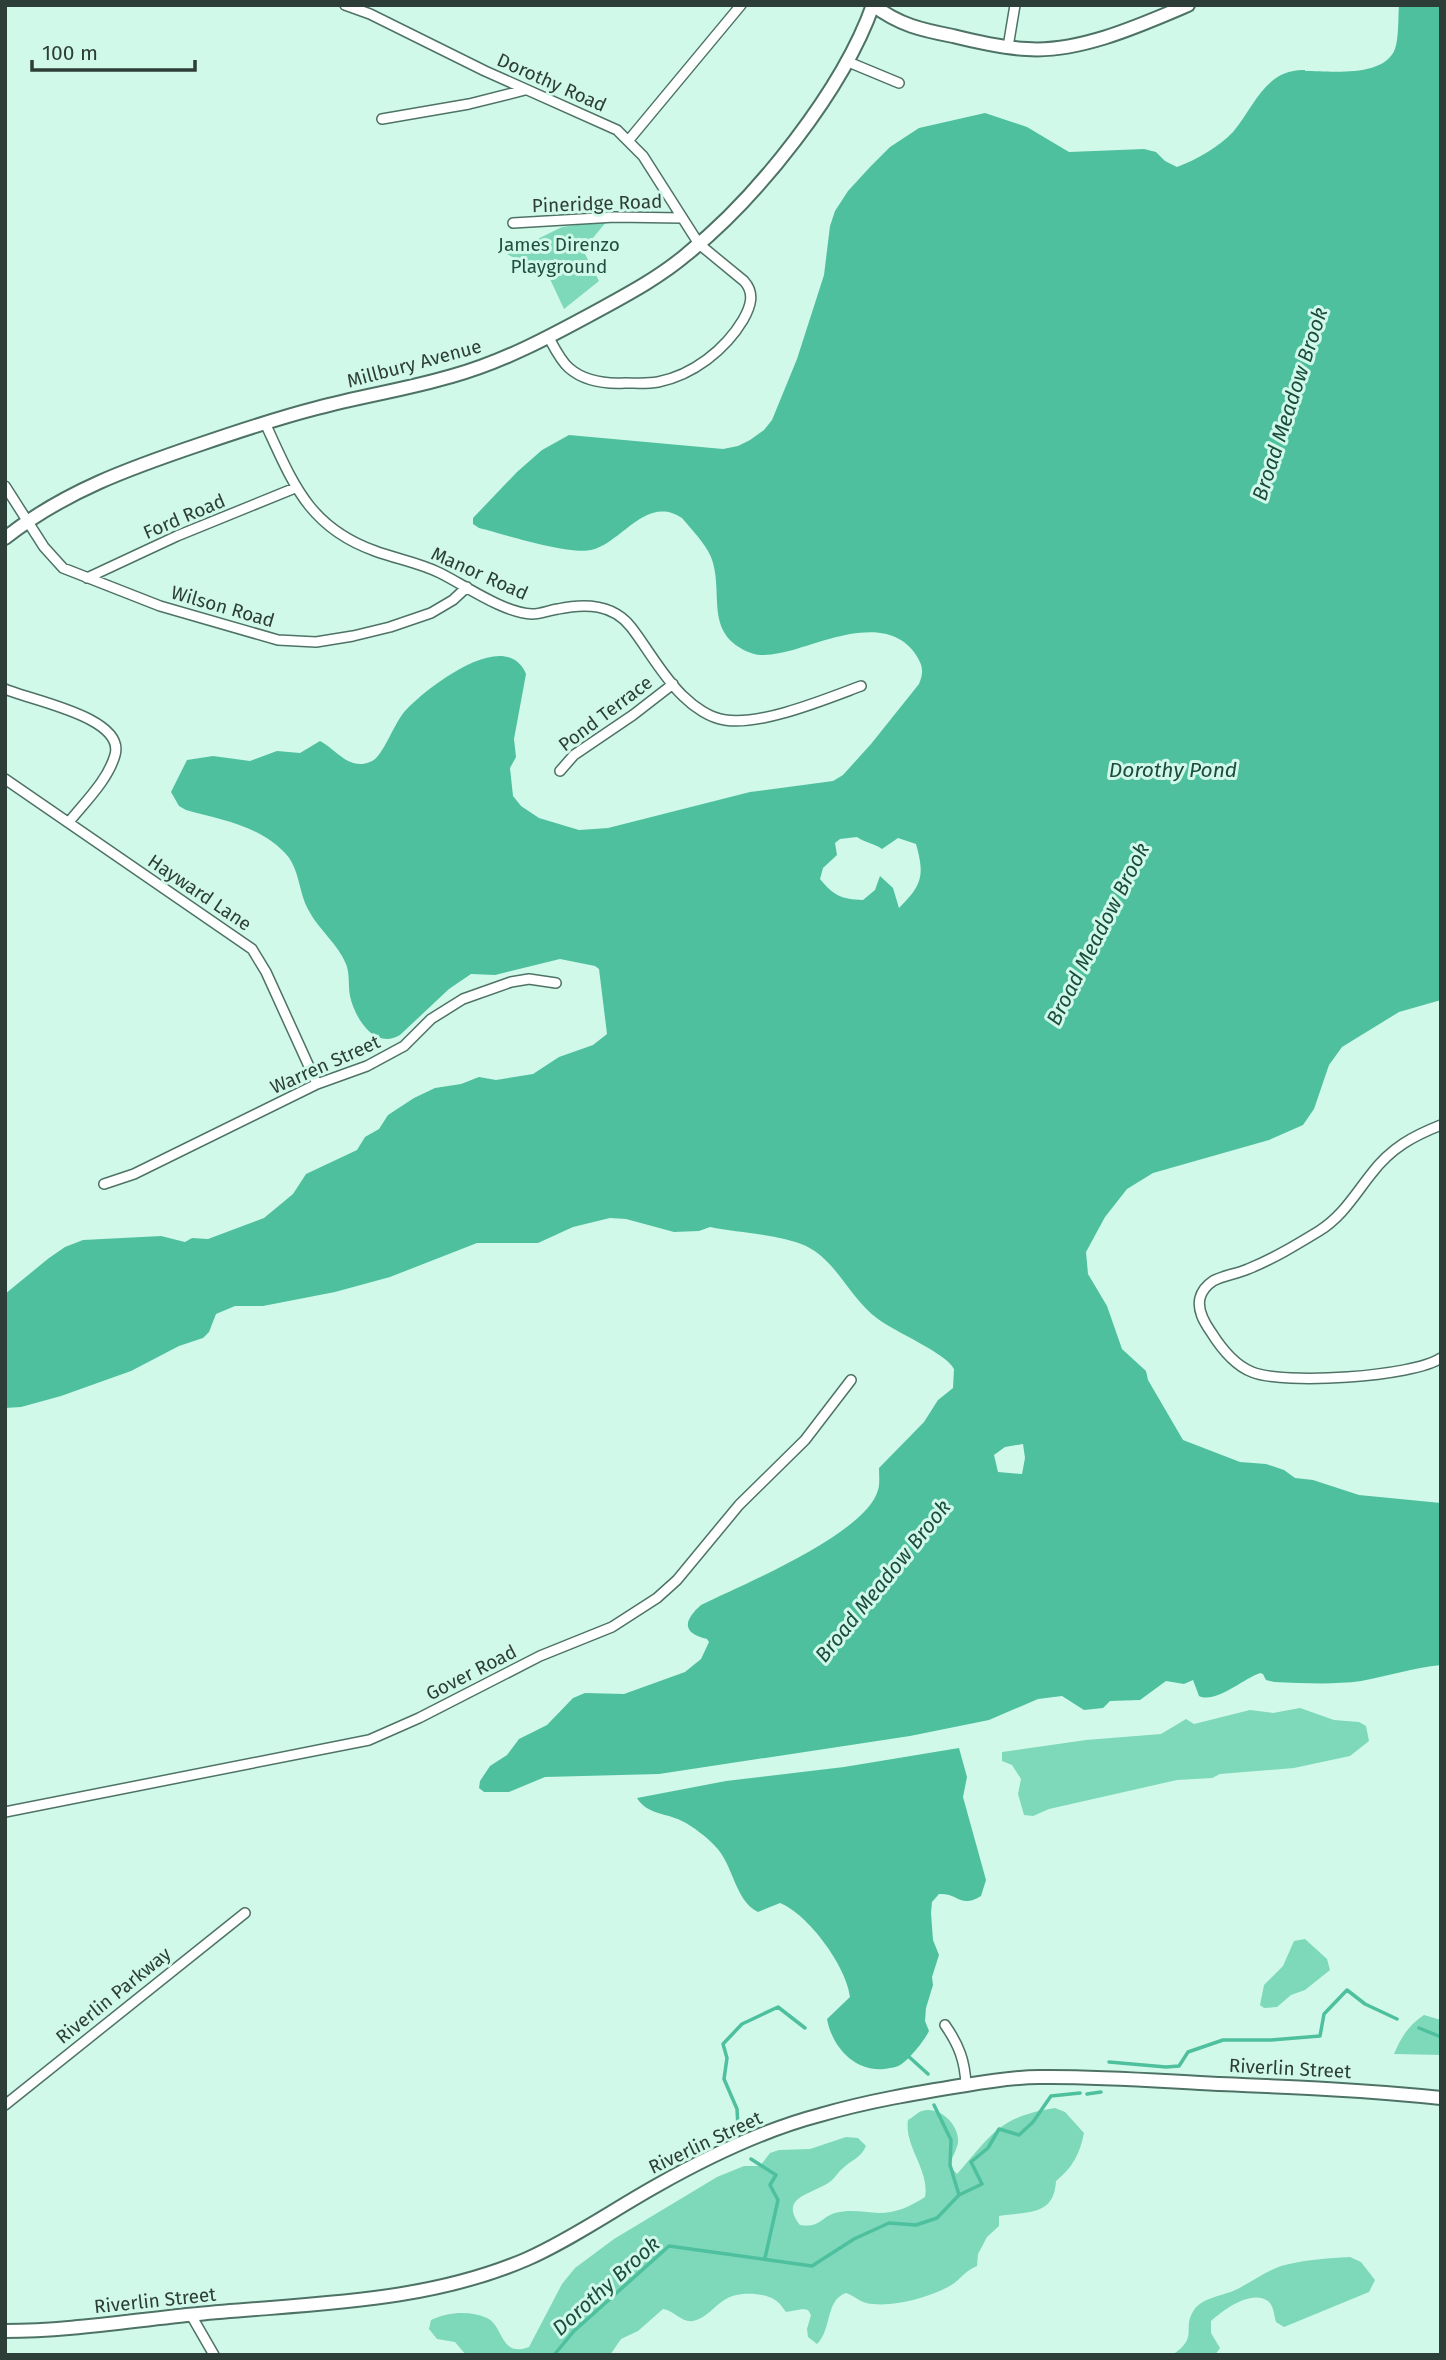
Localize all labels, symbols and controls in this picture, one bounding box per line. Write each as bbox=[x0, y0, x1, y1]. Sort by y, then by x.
scale bar bbox=[32, 28, 194, 72]
text: 100 m bbox=[42, 40, 98, 66]
street label: Dorothy Road bbox=[494, 48, 610, 117]
street label: Pineridge Road bbox=[531, 190, 663, 217]
park label: James Direnzo Playground bbox=[498, 233, 620, 278]
water label: Broad Meadow Brook bbox=[1247, 304, 1333, 504]
street label: Millbury Avenue bbox=[344, 334, 484, 393]
street label: Ford Road bbox=[140, 489, 229, 544]
street label: Manor Road bbox=[428, 542, 532, 605]
street label: Wilson Road bbox=[168, 581, 277, 632]
street label: Pond Terrace bbox=[554, 671, 657, 756]
water label: Dorothy Pond bbox=[1109, 757, 1237, 783]
water label: Broad Meadow Brook bbox=[1041, 838, 1155, 1030]
street label: Hayward Lane bbox=[143, 849, 256, 936]
street label: Warren Street bbox=[267, 1030, 384, 1099]
water label: Broad Meadow Brook bbox=[810, 1495, 956, 1667]
street label: Gover Road bbox=[422, 1640, 520, 1705]
street label: Riverlin Parkway bbox=[51, 1942, 176, 2049]
street label: Riverlin Street bbox=[1228, 2054, 1352, 2083]
street label: Riverlin Street bbox=[645, 2106, 766, 2179]
water label: Dorothy Brook bbox=[547, 2231, 665, 2341]
street label: Riverlin Street bbox=[93, 2283, 217, 2318]

